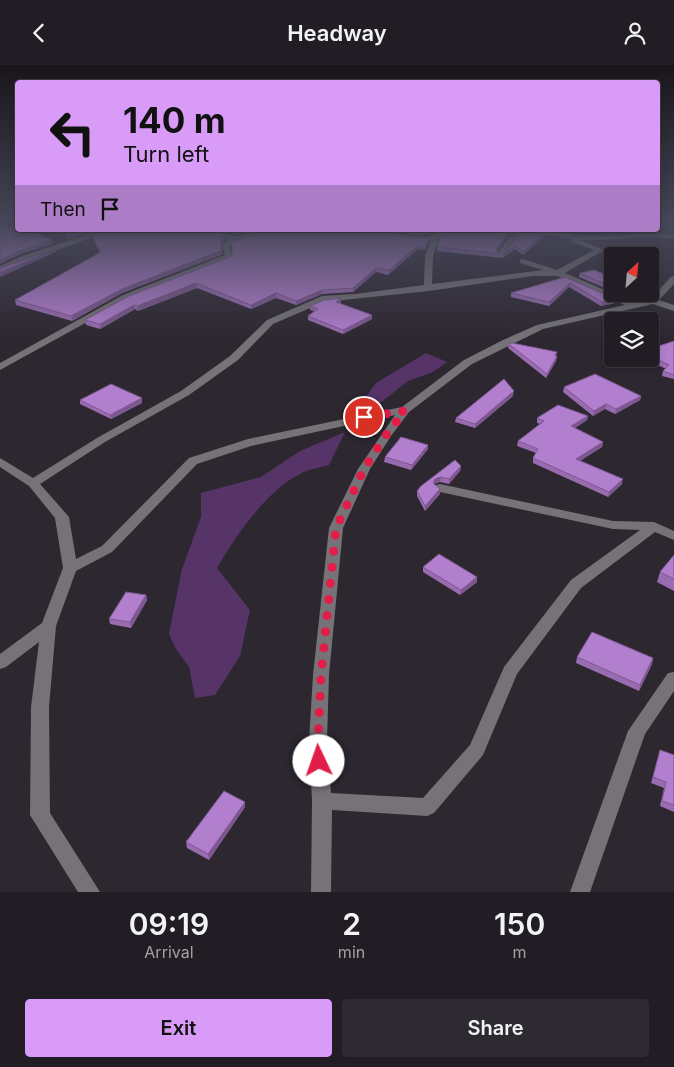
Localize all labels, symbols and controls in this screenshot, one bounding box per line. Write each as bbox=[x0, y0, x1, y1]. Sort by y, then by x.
icon: back bbox=[25, 19, 53, 47]
icon: person bbox=[621, 19, 649, 47]
text: Headway bbox=[287, 20, 387, 46]
text: 140 m bbox=[123, 99, 226, 141]
icon: left bbox=[40, 100, 105, 165]
text: Turn left bbox=[123, 141, 209, 167]
icon: arrive bbox=[96, 195, 124, 223]
text: Then bbox=[40, 198, 86, 221]
north arrow bbox=[604, 247, 659, 303]
map controls bbox=[604, 247, 659, 367]
button: layers bbox=[604, 312, 659, 367]
pin bbox=[343, 396, 385, 438]
icon: arrive bbox=[350, 403, 378, 431]
position arrow bbox=[292, 734, 344, 786]
text: 09:19 bbox=[129, 906, 209, 942]
text: 2 bbox=[342, 906, 361, 942]
text: 150 bbox=[494, 906, 545, 942]
text: Arrival bbox=[144, 942, 194, 962]
text: min bbox=[338, 942, 365, 962]
text: m bbox=[513, 942, 527, 962]
button: Exit bbox=[25, 999, 332, 1057]
button: Share bbox=[342, 999, 649, 1057]

